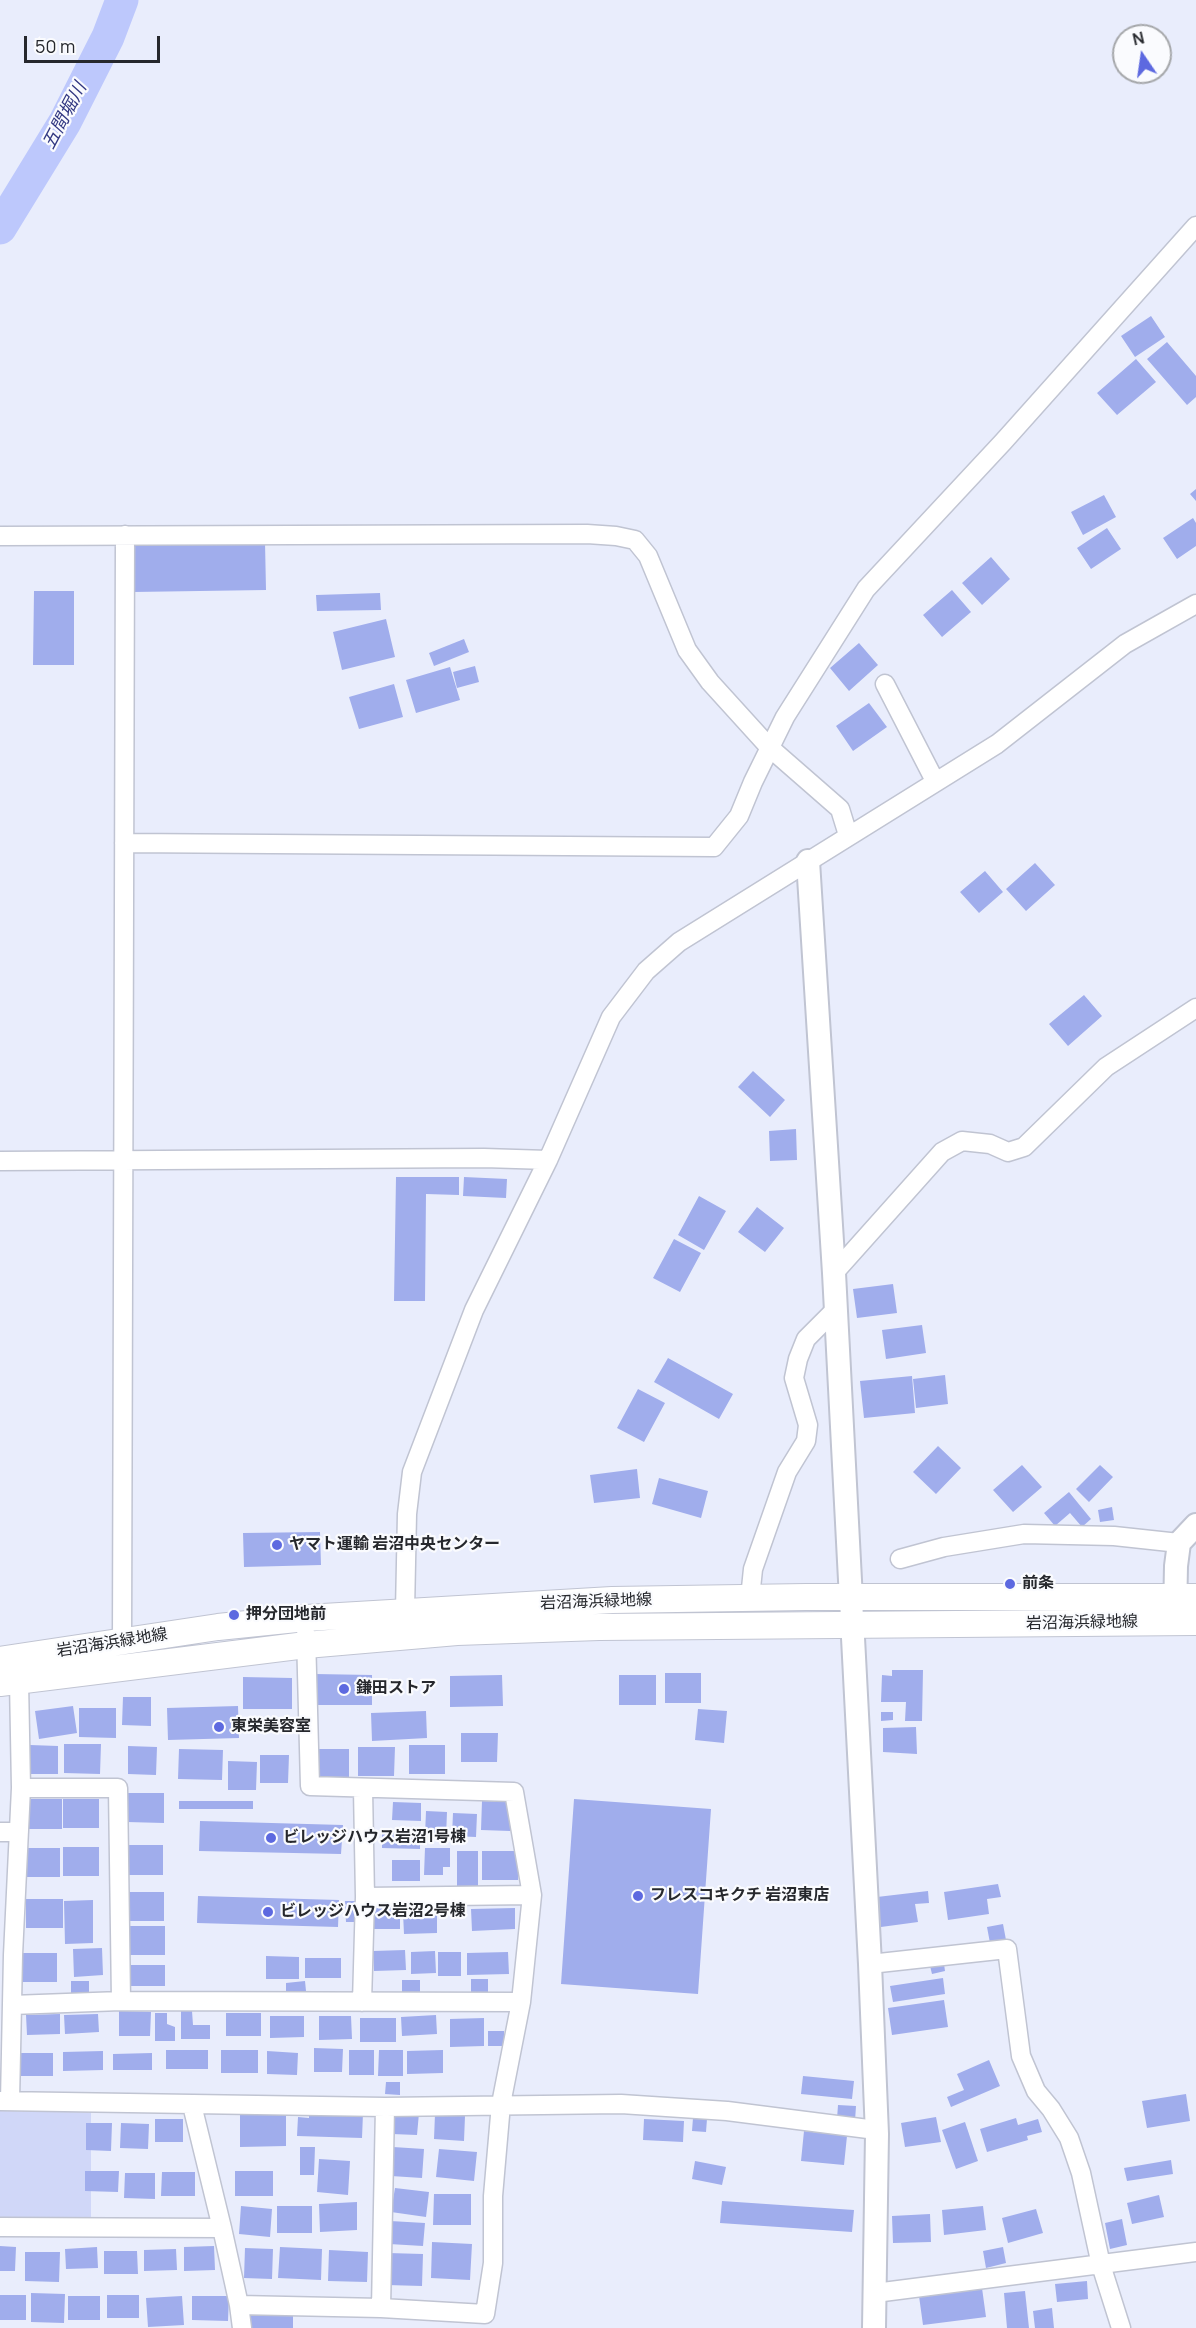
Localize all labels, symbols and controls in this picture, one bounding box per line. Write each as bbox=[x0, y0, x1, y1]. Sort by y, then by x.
scale bar bbox=[27, 24, 164, 62]
north arrow bbox=[1112, 24, 1172, 84]
text: N bbox=[1130, 26, 1146, 50]
text: 50 m bbox=[35, 34, 75, 58]
water label: 五間堀川 bbox=[39, 79, 91, 153]
place label: ヤマト運輸 岩沼中央センター bbox=[289, 1535, 500, 1555]
marker: ヤマト運輸 岩沼中央センター bbox=[270, 1538, 284, 1552]
place label: 前条 bbox=[1022, 1574, 1054, 1594]
marker: 前条 bbox=[1003, 1577, 1017, 1591]
street label: 岩沼海浜緑地線 bbox=[540, 1590, 652, 1614]
place label: 押分団地前 bbox=[246, 1605, 326, 1625]
marker: 押分団地前 bbox=[227, 1608, 241, 1622]
street label: 岩沼海浜緑地線 bbox=[1026, 1612, 1138, 1634]
street label: 岩沼海浜緑地線 bbox=[55, 1625, 169, 1661]
place label: 鎌田ストア bbox=[356, 1679, 436, 1699]
marker: 鎌田ストア bbox=[337, 1682, 351, 1696]
place label: 東栄美容室 bbox=[231, 1717, 311, 1737]
marker: 東栄美容室 bbox=[212, 1720, 226, 1734]
place label: ビレッジハウス岩沼1号棟 bbox=[283, 1828, 466, 1848]
marker: ビレッジハウス岩沼1号棟 bbox=[264, 1831, 278, 1845]
place label: フレスコキクチ 岩沼東店 bbox=[650, 1886, 829, 1906]
marker: フレスコキクチ 岩沼東店 bbox=[631, 1889, 645, 1903]
place label: ビレッジハウス岩沼2号棟 bbox=[280, 1902, 466, 1922]
marker: ビレッジハウス岩沼2号棟 bbox=[261, 1905, 275, 1919]

